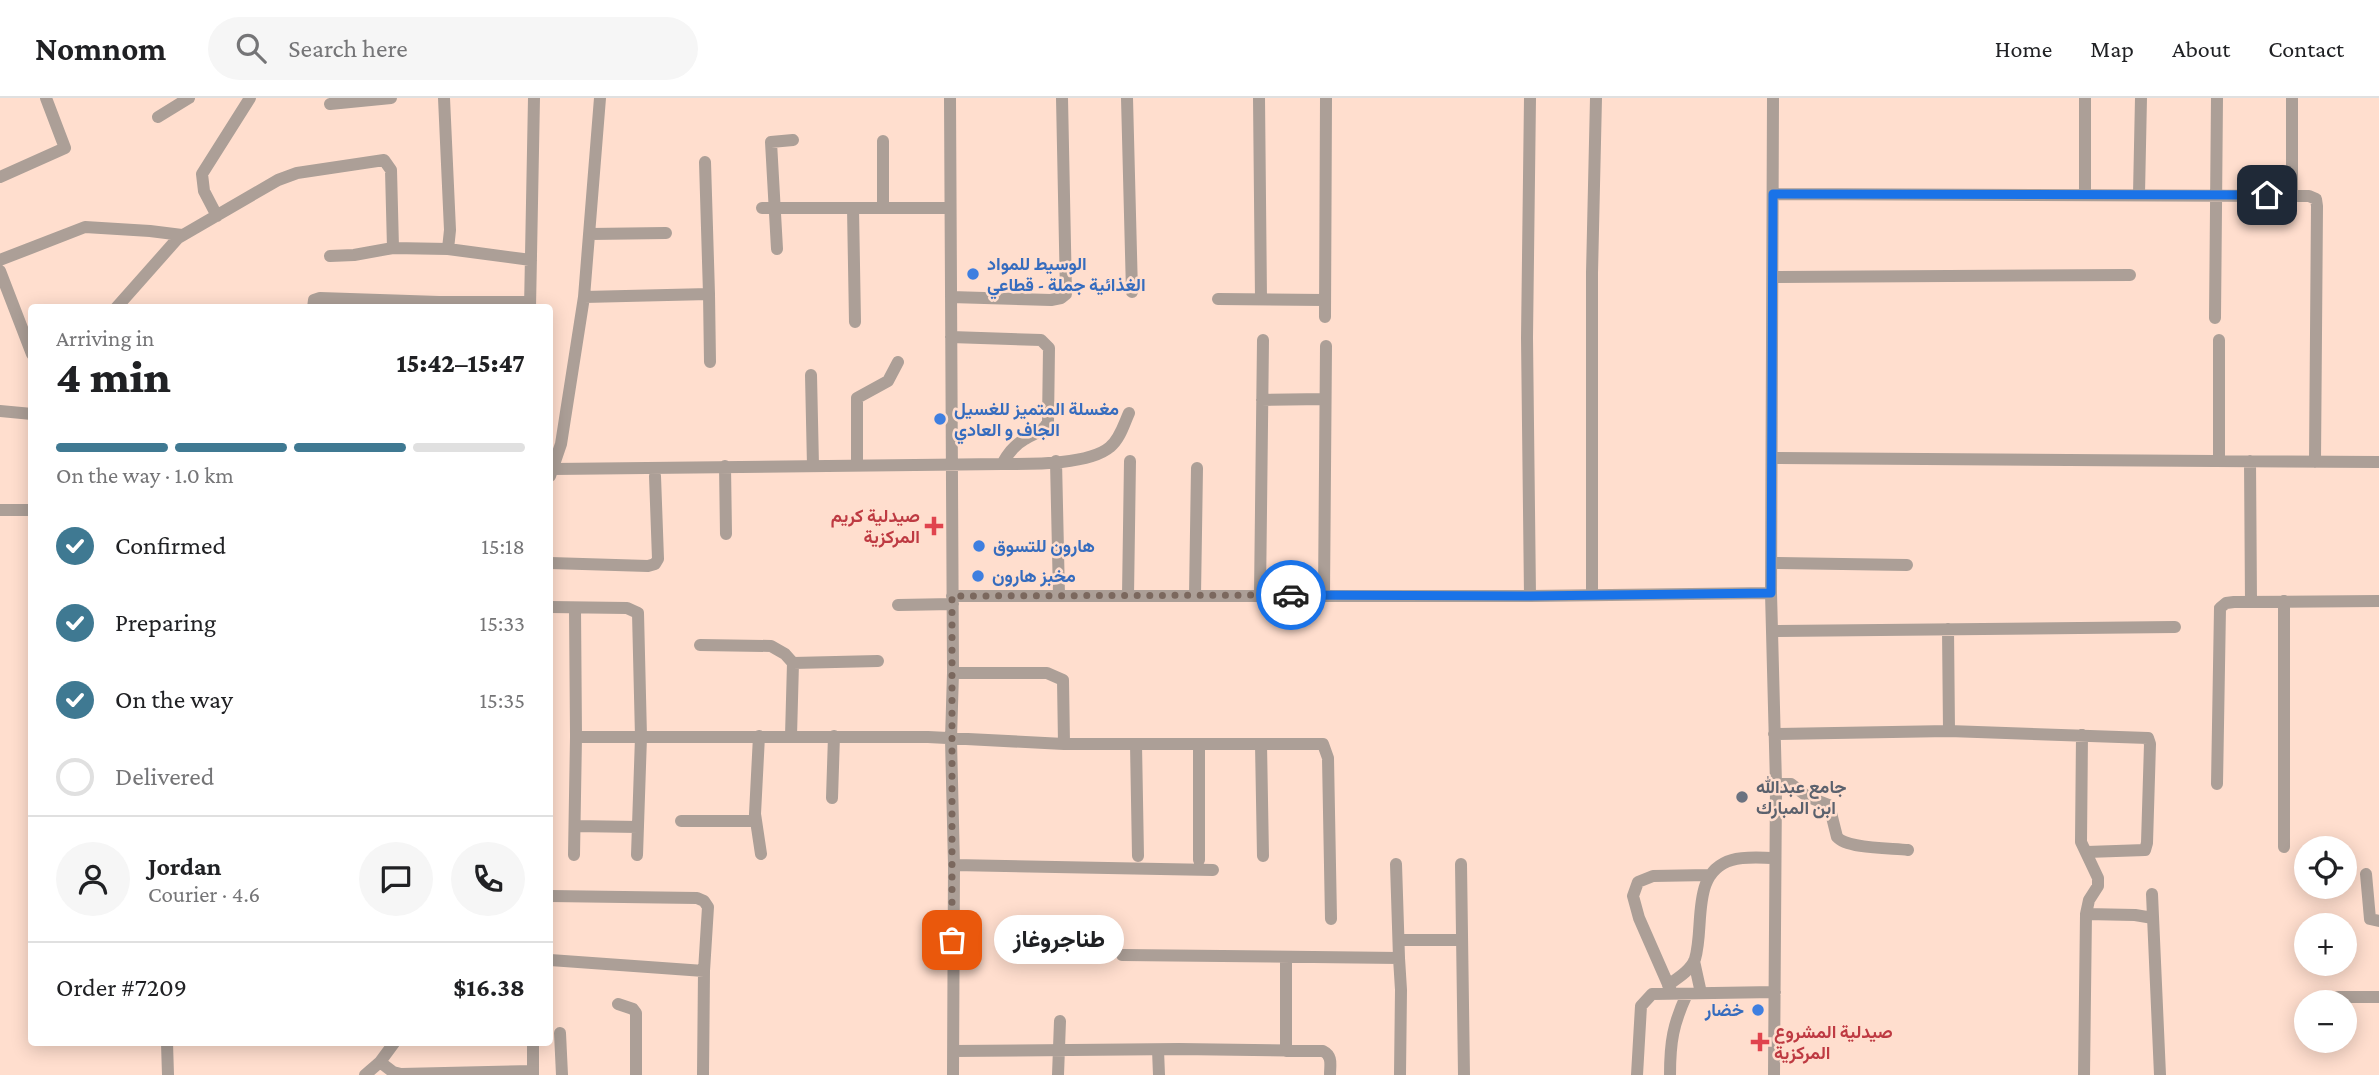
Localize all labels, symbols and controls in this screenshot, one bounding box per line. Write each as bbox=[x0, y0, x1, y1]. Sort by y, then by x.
search box bbox=[208, 17, 698, 80]
icon: search bbox=[232, 29, 270, 67]
text: Nomnom bbox=[35, 30, 166, 67]
text: Search here bbox=[288, 34, 408, 63]
text: Home bbox=[1995, 35, 2052, 62]
text: Map bbox=[2090, 35, 2134, 62]
text: About bbox=[2172, 35, 2230, 62]
text: Contact bbox=[2268, 35, 2344, 62]
pin bbox=[2237, 165, 2297, 225]
icon: home bbox=[2248, 176, 2286, 214]
place label: الوسيط للمواد الغذائية جملة - قطاعي bbox=[987, 254, 1146, 300]
marker: الوسيط للمواد الغذائية جملة - قطاعي bbox=[965, 266, 981, 282]
text: Arriving in bbox=[56, 325, 154, 351]
text: 15:42–15:47 bbox=[396, 349, 525, 378]
text: 4 min bbox=[56, 351, 171, 402]
place label: مغسلة المتميز للغسيل الجاف و العادي bbox=[954, 399, 1119, 445]
marker: مغسلة المتميز للغسيل الجاف و العادي bbox=[932, 411, 948, 427]
text: On the way · 1.0 km bbox=[56, 462, 234, 488]
place label: صيدلية كريم المركزية bbox=[831, 506, 920, 548]
marker: صيدلية كريم المركزية bbox=[926, 518, 942, 534]
icon: check bbox=[56, 527, 94, 565]
text: Confirmed bbox=[115, 531, 226, 560]
text: 15:18 bbox=[481, 533, 525, 559]
place label: هارون للتسوق bbox=[993, 536, 1095, 557]
marker: هارون للتسوق bbox=[971, 538, 987, 554]
courier bbox=[1256, 560, 1326, 630]
place label: مخبز هارون bbox=[992, 566, 1076, 587]
marker: مخبز هارون bbox=[970, 568, 986, 584]
icon: car bbox=[1272, 576, 1310, 614]
icon: check bbox=[56, 604, 94, 642]
text: Preparing bbox=[115, 608, 216, 637]
text: 15:33 bbox=[480, 610, 525, 636]
icon: check bbox=[56, 681, 94, 719]
text: On the way bbox=[115, 685, 233, 714]
text: 15:35 bbox=[479, 687, 525, 713]
text: Delivered bbox=[115, 762, 214, 791]
place label: جامع عبدالله ابن المبارك bbox=[1756, 776, 1847, 819]
marker: جامع عبدالله ابن المبارك bbox=[1734, 789, 1750, 805]
map controls bbox=[2294, 836, 2357, 1053]
button: locate bbox=[2294, 836, 2357, 899]
button: person bbox=[56, 842, 130, 916]
button: chat bbox=[359, 842, 433, 916]
button: phone bbox=[451, 842, 525, 916]
text: Jordan bbox=[148, 852, 222, 881]
text: Courier · 4.6 bbox=[148, 881, 260, 907]
pin bbox=[922, 910, 982, 970]
button: + bbox=[2294, 913, 2357, 976]
callout: طناجروغاز bbox=[994, 916, 1124, 964]
icon: bag bbox=[933, 921, 971, 959]
text: طناجروغاز bbox=[1013, 926, 1105, 952]
text: Order #7209 bbox=[56, 973, 187, 1002]
text: $16.38 bbox=[453, 973, 525, 1002]
button: − bbox=[2294, 990, 2357, 1053]
place label: خضار bbox=[1704, 1000, 1744, 1021]
marker: خضار bbox=[1750, 1002, 1766, 1018]
place label: صيدلية المشروع المركزية bbox=[1774, 1022, 1893, 1064]
marker: صيدلية المشروع المركزية bbox=[1752, 1034, 1768, 1050]

